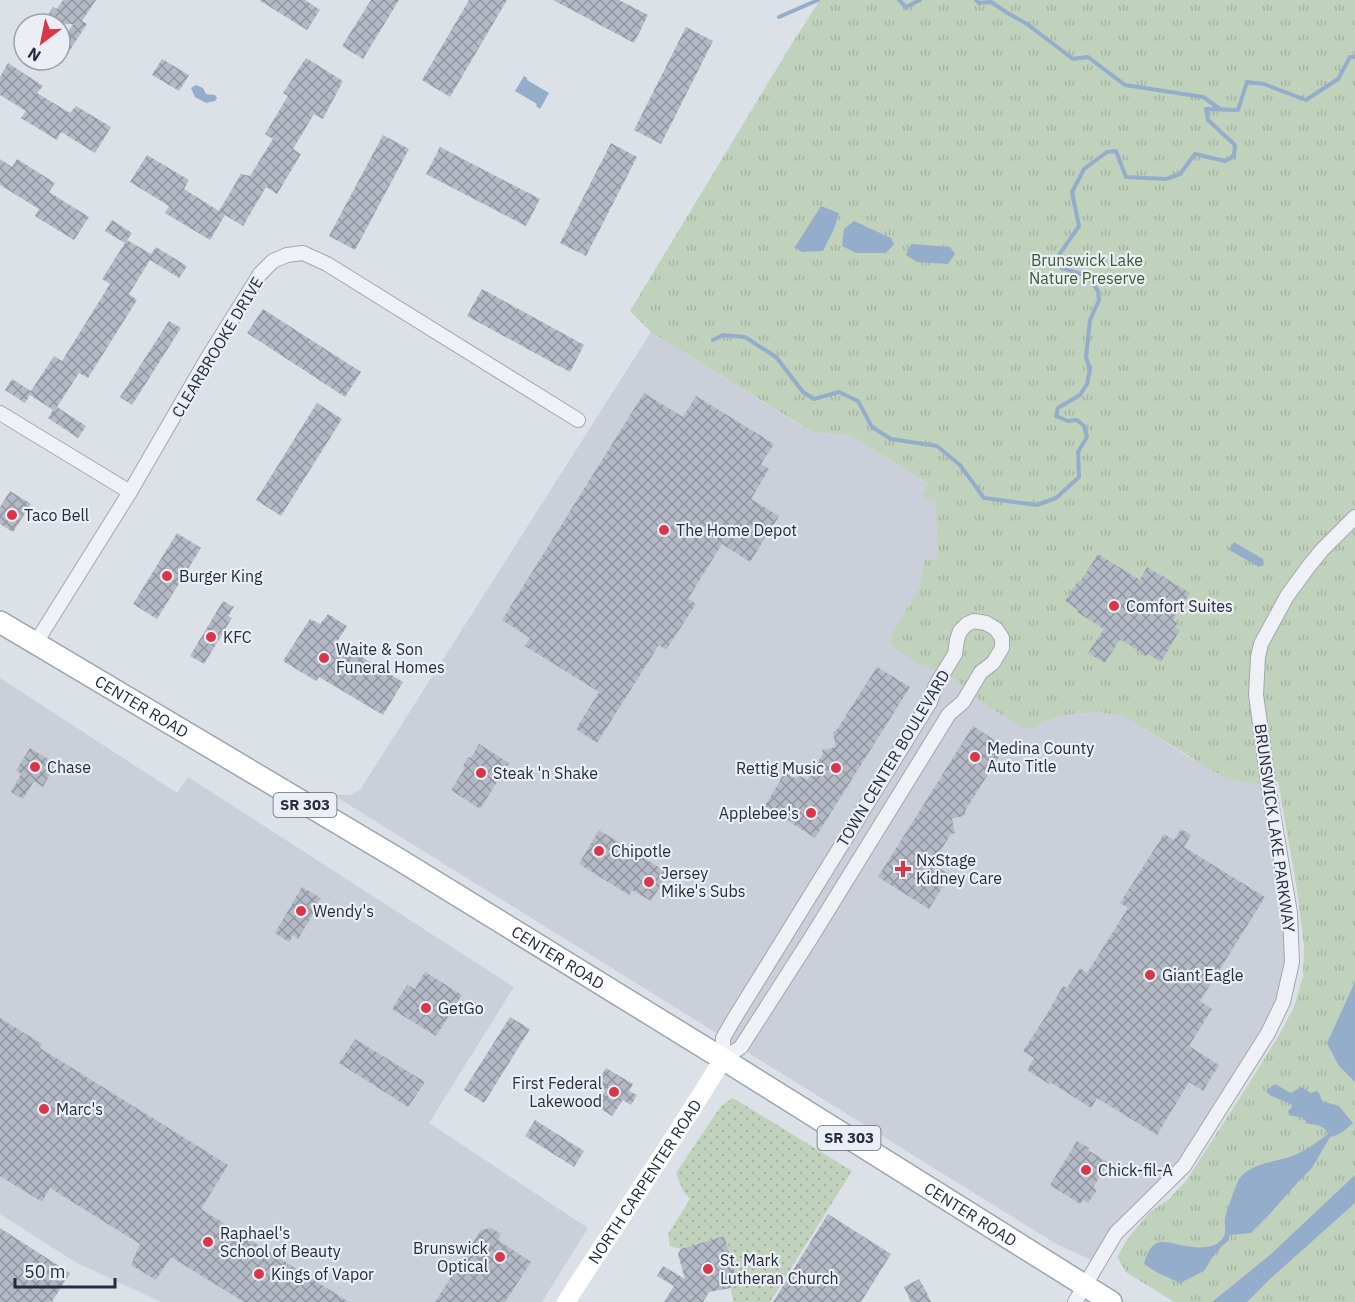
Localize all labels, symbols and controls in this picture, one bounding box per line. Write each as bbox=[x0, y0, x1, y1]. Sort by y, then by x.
north arrow bbox=[12, 12, 72, 72]
text: N bbox=[24, 43, 44, 66]
park label: Brunswick Lake Nature Preserve bbox=[1029, 250, 1145, 288]
street label: CLEARBROOKE DRIVE bbox=[167, 273, 267, 421]
place label: Taco Bell bbox=[24, 505, 89, 525]
marker: Taco Bell bbox=[5, 508, 19, 522]
place label: The Home Depot bbox=[676, 520, 797, 540]
marker: The Home Depot bbox=[657, 523, 671, 537]
place label: Burger King bbox=[179, 566, 263, 586]
marker: Burger King bbox=[160, 569, 174, 583]
place label: Comfort Suites bbox=[1126, 596, 1233, 616]
marker: Comfort Suites bbox=[1107, 599, 1121, 613]
place label: KFC bbox=[223, 627, 252, 647]
marker: KFC bbox=[204, 630, 218, 644]
place label: Waite & Son Funeral Homes bbox=[336, 639, 445, 677]
marker: Waite & Son Funeral Homes bbox=[317, 651, 331, 665]
street label: TOWN CENTER BOULEVARD bbox=[832, 666, 954, 850]
street label: CENTER ROAD bbox=[91, 671, 192, 742]
street label: BRUNSWICK LAKE PARKWAY bbox=[1250, 722, 1300, 934]
place label: Medina County Auto Title bbox=[987, 738, 1094, 776]
marker: Medina County Auto Title bbox=[968, 750, 982, 764]
place label: Chase bbox=[47, 757, 91, 777]
place label: Rettig Music bbox=[736, 758, 824, 778]
marker: Chase bbox=[28, 760, 42, 774]
marker: Rettig Music bbox=[829, 761, 843, 775]
place label: Steak 'n Shake bbox=[493, 763, 598, 783]
marker: Steak 'n Shake bbox=[474, 766, 488, 780]
road number: SR 303 bbox=[274, 793, 336, 817]
place label: Applebee's bbox=[719, 803, 799, 823]
marker: Applebee's bbox=[804, 806, 818, 820]
place label: Chipotle bbox=[611, 841, 671, 861]
marker: Chipotle bbox=[592, 844, 606, 858]
place label: NxStage Kidney Care bbox=[916, 850, 1002, 888]
marker: NxStage Kidney Care bbox=[894, 860, 912, 878]
place label: Jersey Mike's Subs bbox=[661, 863, 746, 901]
marker: Jersey Mike's Subs bbox=[642, 875, 656, 889]
place label: Wendy's bbox=[313, 901, 374, 921]
marker: Wendy's bbox=[294, 904, 308, 918]
street label: CENTER ROAD bbox=[508, 921, 608, 993]
place label: Giant Eagle bbox=[1162, 965, 1244, 985]
marker: Giant Eagle bbox=[1143, 968, 1157, 982]
place label: GetGo bbox=[438, 998, 484, 1018]
marker: GetGo bbox=[419, 1001, 433, 1015]
place label: First Federal Lakewood bbox=[512, 1073, 602, 1111]
marker: First Federal Lakewood bbox=[607, 1085, 621, 1099]
street label: NORTH CARPENTER ROAD bbox=[584, 1096, 706, 1267]
place label: Marc's bbox=[56, 1099, 103, 1119]
marker: Marc's bbox=[37, 1102, 51, 1116]
road number: SR 303 bbox=[818, 1126, 880, 1150]
place label: Chick-fil-A bbox=[1098, 1160, 1173, 1180]
marker: Chick-fil-A bbox=[1079, 1163, 1093, 1177]
street label: CENTER ROAD bbox=[921, 1178, 1021, 1250]
place label: Raphael's School of Beauty bbox=[220, 1223, 341, 1261]
marker: Raphael's School of Beauty bbox=[201, 1235, 215, 1249]
place label: Brunswick Optical bbox=[413, 1238, 489, 1276]
marker: Brunswick Optical bbox=[493, 1250, 507, 1264]
place label: St. Mark Lutheran Church bbox=[720, 1250, 839, 1288]
scale bar bbox=[15, 1251, 116, 1289]
text: 50 m bbox=[24, 1260, 66, 1283]
marker: St. Mark Lutheran Church bbox=[701, 1262, 715, 1276]
place label: Kings of Vapor bbox=[271, 1264, 374, 1284]
marker: Kings of Vapor bbox=[252, 1267, 266, 1281]

